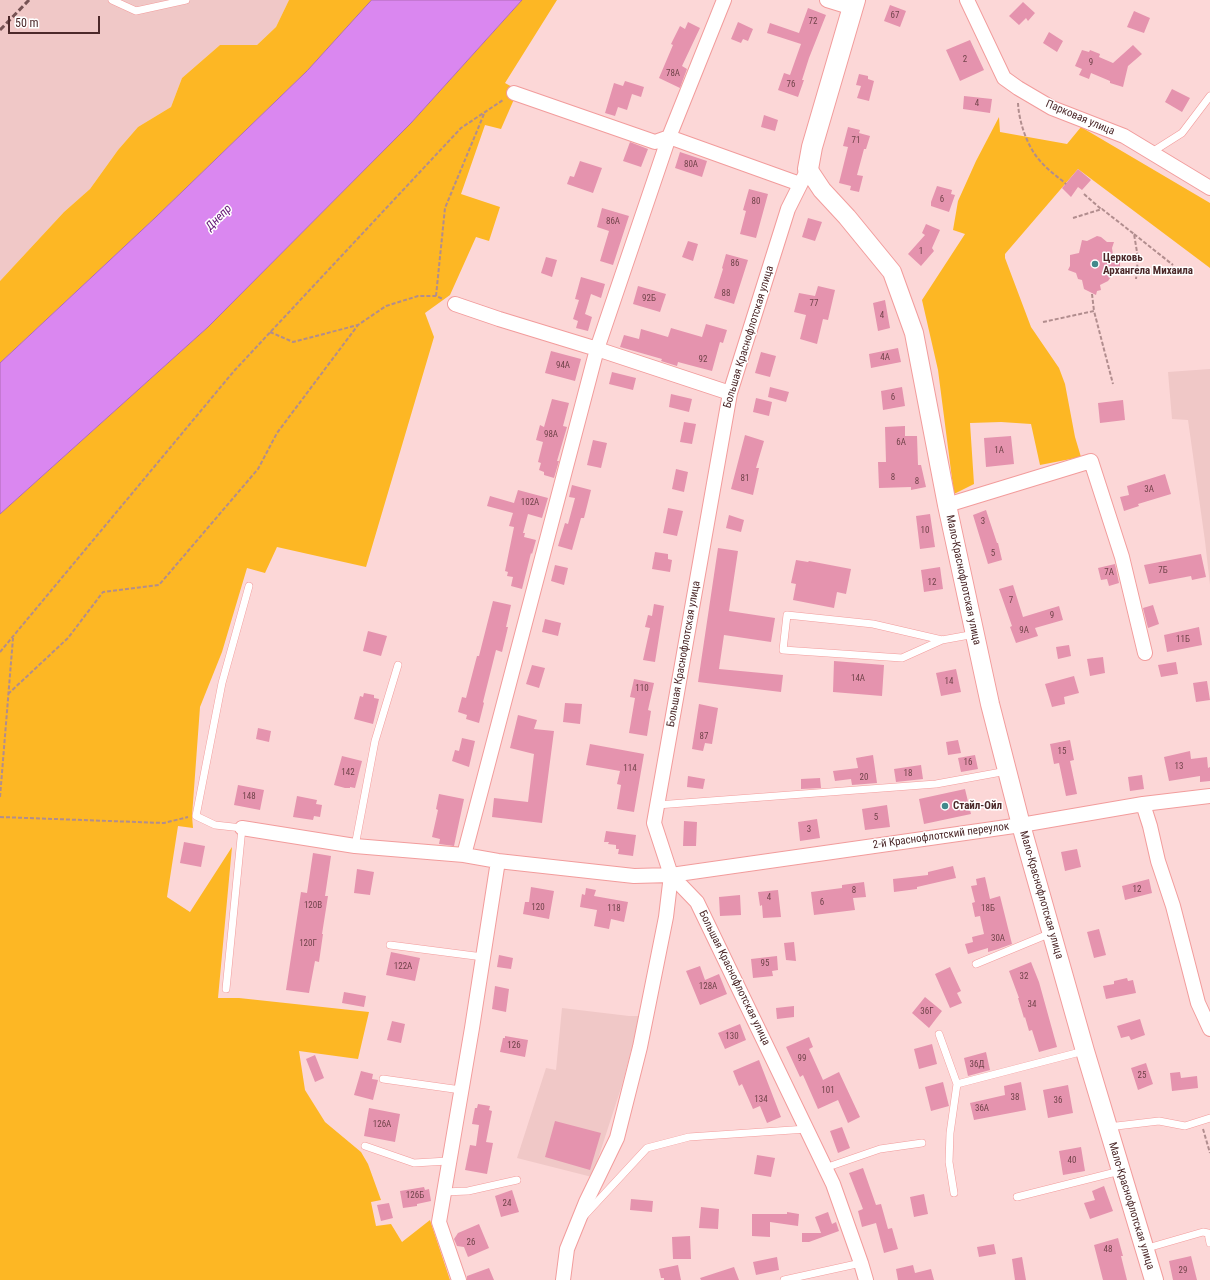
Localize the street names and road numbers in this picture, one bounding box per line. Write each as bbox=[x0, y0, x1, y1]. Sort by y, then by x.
street label: Парковая улица bbox=[1044, 98, 1116, 138]
street label: Большая Краснофлотская улица bbox=[721, 264, 777, 410]
street label: Мало-Краснофлотская улица bbox=[943, 514, 983, 646]
street label: Большая Краснофлотская улица bbox=[665, 580, 703, 728]
street label: 2-й Краснофлотский переулок bbox=[872, 820, 1010, 852]
street label: Мало-Краснофлотская улица bbox=[1016, 829, 1066, 961]
street label: Большая Краснофлотская улица bbox=[696, 908, 772, 1048]
street label: Мало-Краснофлотская улица bbox=[1105, 1141, 1157, 1271]

